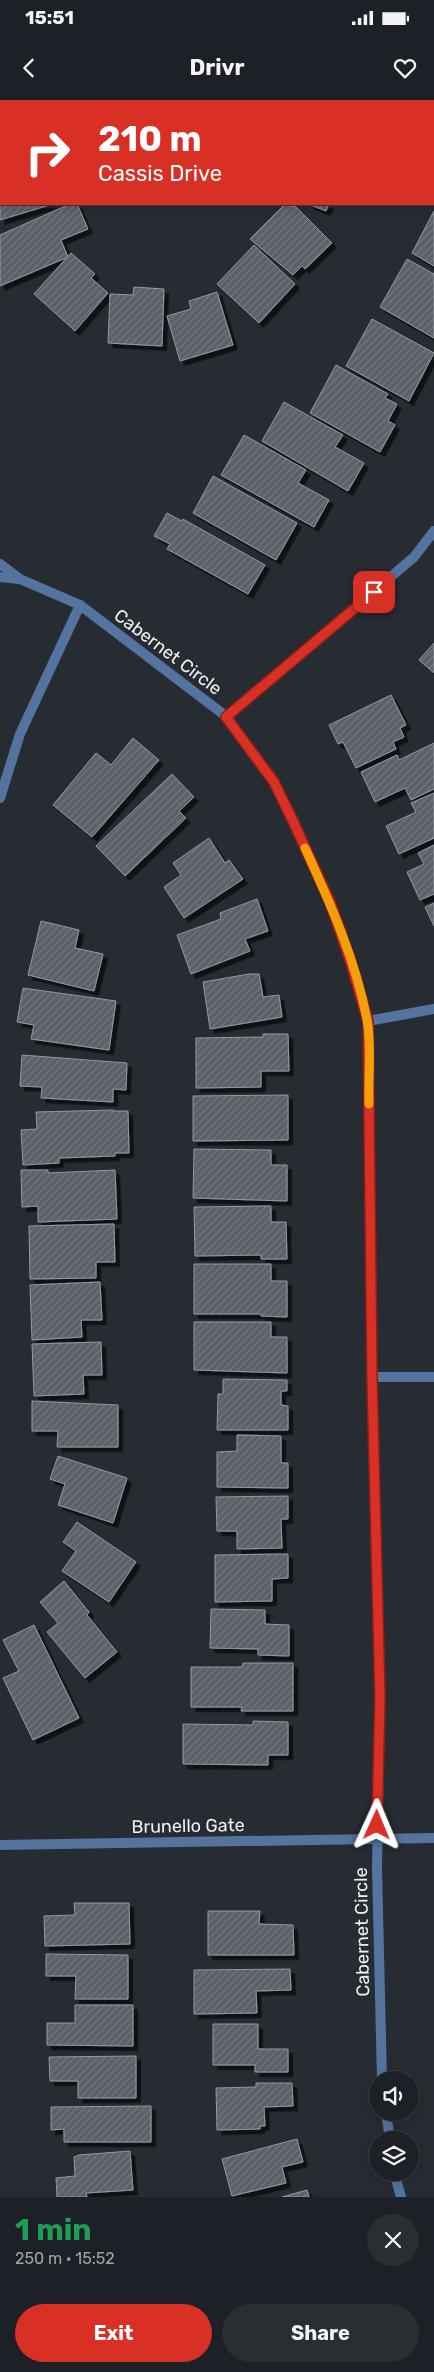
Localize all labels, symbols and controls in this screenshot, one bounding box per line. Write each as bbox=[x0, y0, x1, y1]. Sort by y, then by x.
text: 15:51 bbox=[25, 6, 74, 29]
icon: back bbox=[15, 54, 43, 82]
text: Drivr bbox=[189, 54, 245, 81]
icon: heart bbox=[391, 54, 419, 82]
text: 210 m bbox=[98, 118, 201, 160]
icon: right bbox=[15, 120, 80, 185]
text: Cassis Drive bbox=[98, 160, 222, 187]
pin bbox=[353, 571, 395, 613]
icon: arrive bbox=[360, 578, 388, 606]
street label: Cabernet Circle bbox=[110, 604, 226, 700]
position arrow bbox=[350, 1798, 402, 1850]
street label: Brunello Gate bbox=[131, 1814, 245, 1838]
street label: Cabernet Circle bbox=[350, 1867, 374, 1997]
map controls bbox=[369, 2071, 419, 2181]
button: sound bbox=[369, 2071, 419, 2121]
button: layers bbox=[369, 2131, 419, 2181]
text: 1 min bbox=[15, 2212, 92, 2248]
button: close bbox=[367, 2214, 419, 2266]
text: 250 m · 15:52 bbox=[15, 2249, 115, 2268]
button: Exit bbox=[15, 2304, 212, 2362]
button: Share bbox=[222, 2304, 419, 2362]

